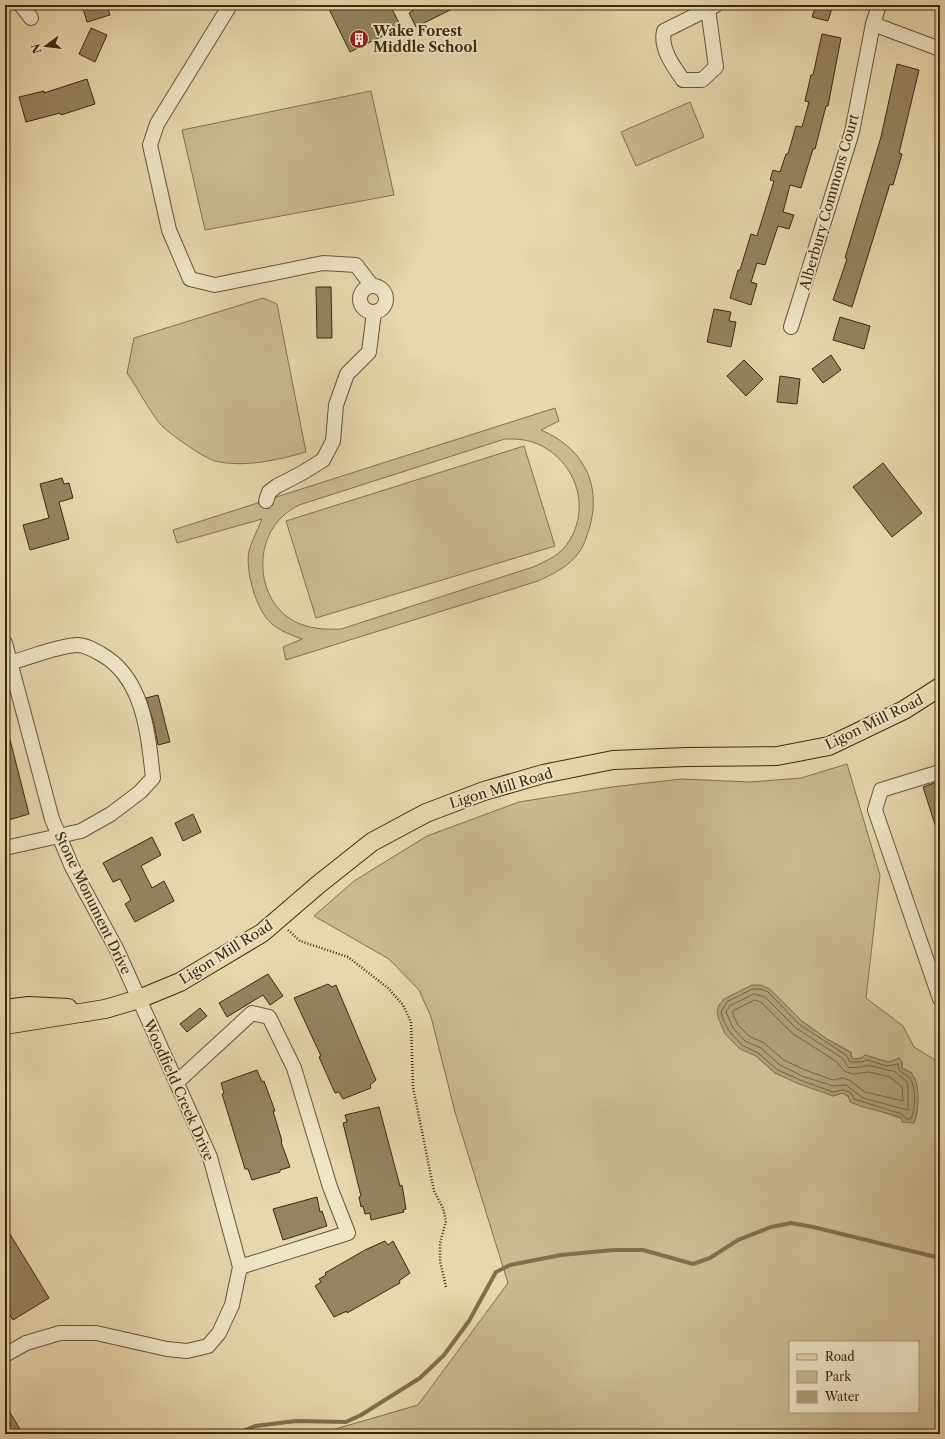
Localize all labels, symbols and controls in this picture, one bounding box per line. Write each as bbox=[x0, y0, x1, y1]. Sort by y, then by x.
place label: Wake Forest Middle School bbox=[372, 22, 477, 56]
north arrow bbox=[26, 26, 66, 66]
building icon: Wake Forest Middle School bbox=[348, 28, 370, 50]
text: N bbox=[28, 42, 44, 55]
street label: Alberbury Commons Court bbox=[795, 112, 863, 293]
street label: Ligon Mill Road bbox=[822, 690, 926, 754]
street label: Ligon Mill Road bbox=[447, 764, 555, 812]
street label: Stone Monument Drive bbox=[51, 829, 136, 978]
street label: Ligon Mill Road bbox=[176, 916, 276, 988]
street label: Woodfield Creek Drive bbox=[139, 1016, 218, 1164]
legend bbox=[789, 1341, 919, 1413]
text: Road bbox=[825, 1349, 855, 1364]
text: Park bbox=[825, 1369, 852, 1384]
text: Water bbox=[824, 1389, 859, 1404]

